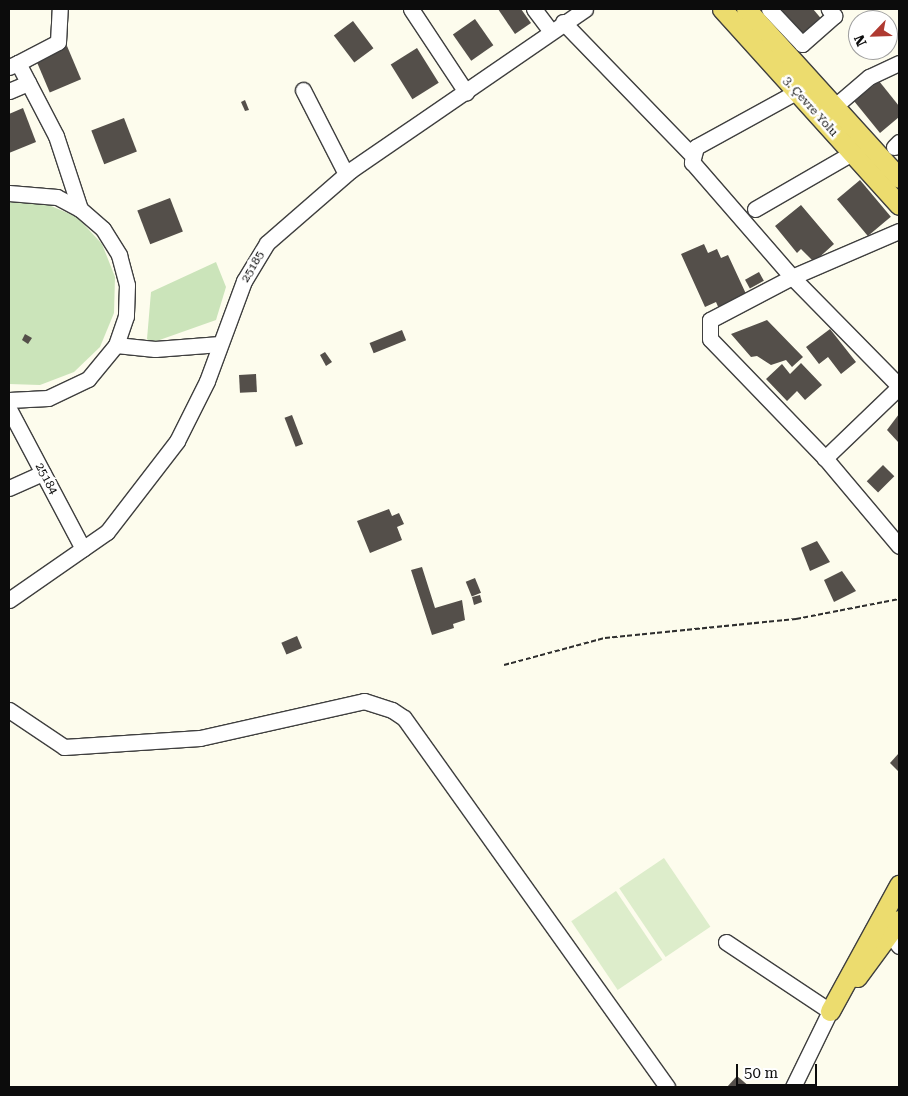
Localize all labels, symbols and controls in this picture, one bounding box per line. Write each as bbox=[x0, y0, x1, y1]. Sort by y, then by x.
north arrow bbox=[848, 10, 898, 60]
text: N bbox=[851, 33, 870, 49]
street label: 3. Çevre Yolu bbox=[779, 74, 841, 140]
street label: 25185 bbox=[238, 249, 268, 285]
street label: 25184 bbox=[32, 461, 60, 497]
scale bar bbox=[738, 1054, 819, 1086]
text: 50 m bbox=[744, 1064, 778, 1082]

